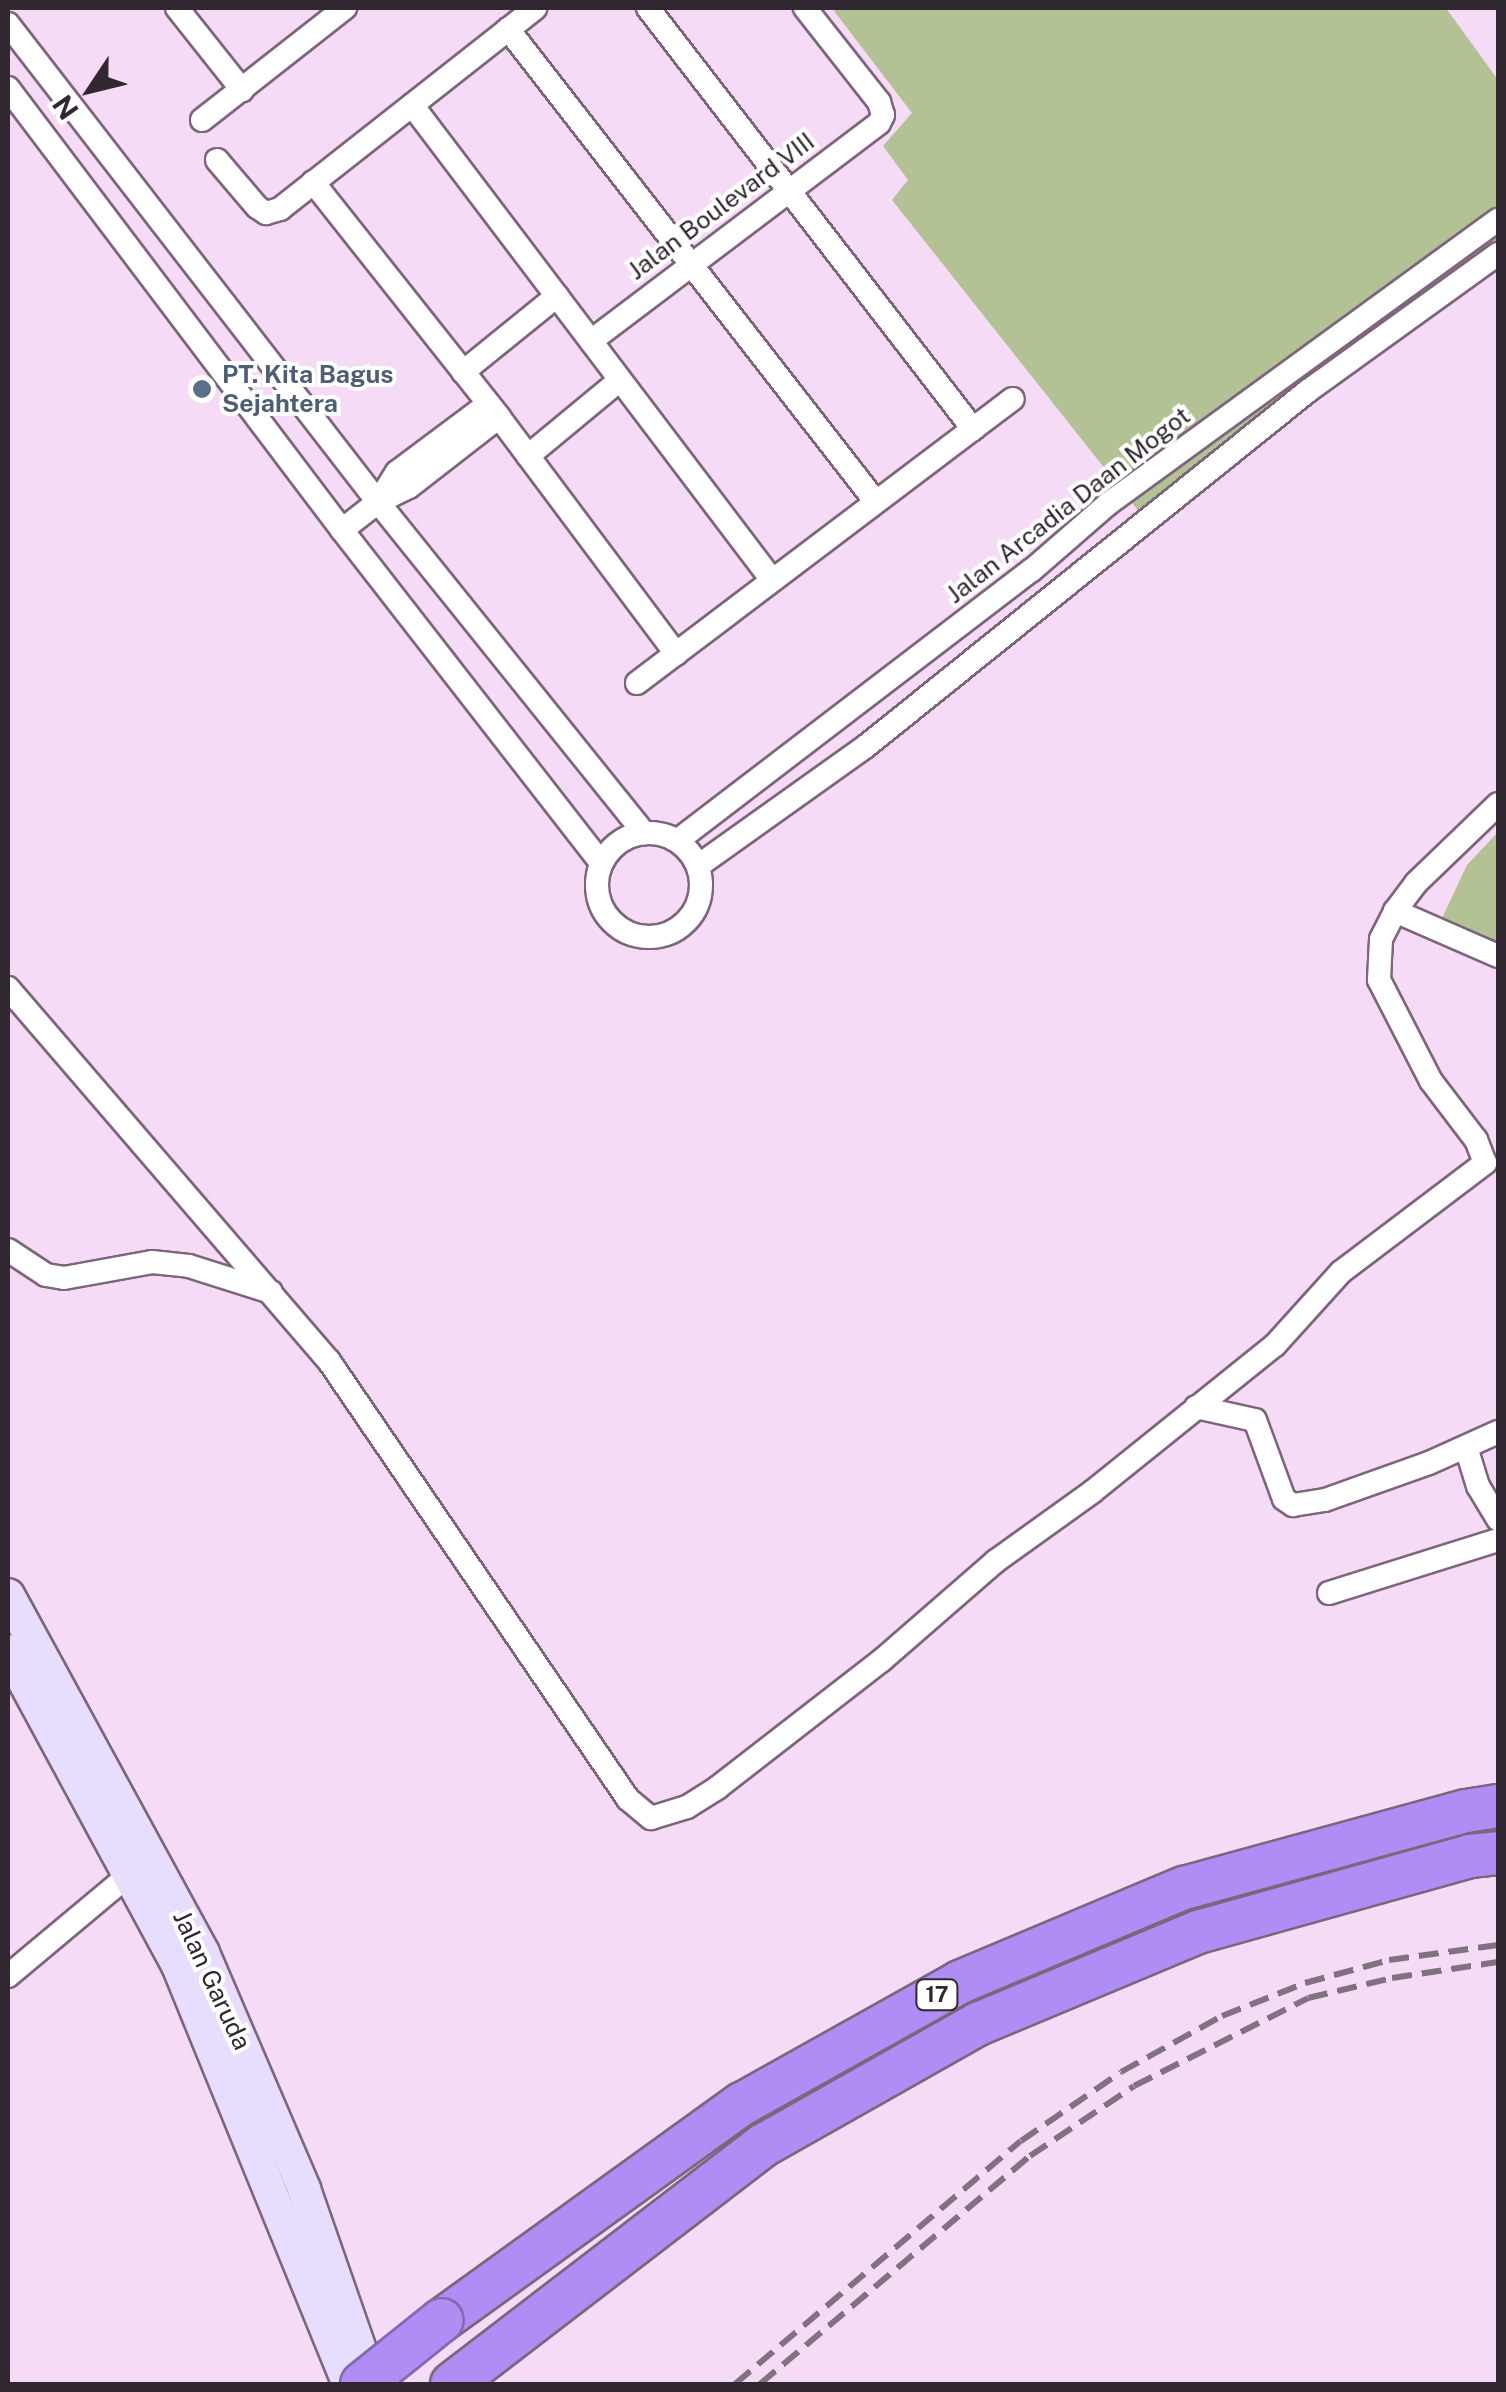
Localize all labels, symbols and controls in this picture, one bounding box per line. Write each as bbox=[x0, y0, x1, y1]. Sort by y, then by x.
north arrow bbox=[40, 40, 140, 140]
text: N bbox=[45, 89, 85, 126]
street label: Jalan Boulevard VIII bbox=[622, 126, 820, 286]
place label: PT. Kita Bagus Sejahtera bbox=[222, 360, 394, 419]
marker: PT. Kita Bagus Sejahtera bbox=[191, 378, 213, 400]
street label: Jalan Arcadia Daan Mogot bbox=[940, 401, 1196, 609]
street label: Jalan Garuda bbox=[167, 1905, 257, 2055]
road number: 17 bbox=[914, 1978, 960, 2012]

